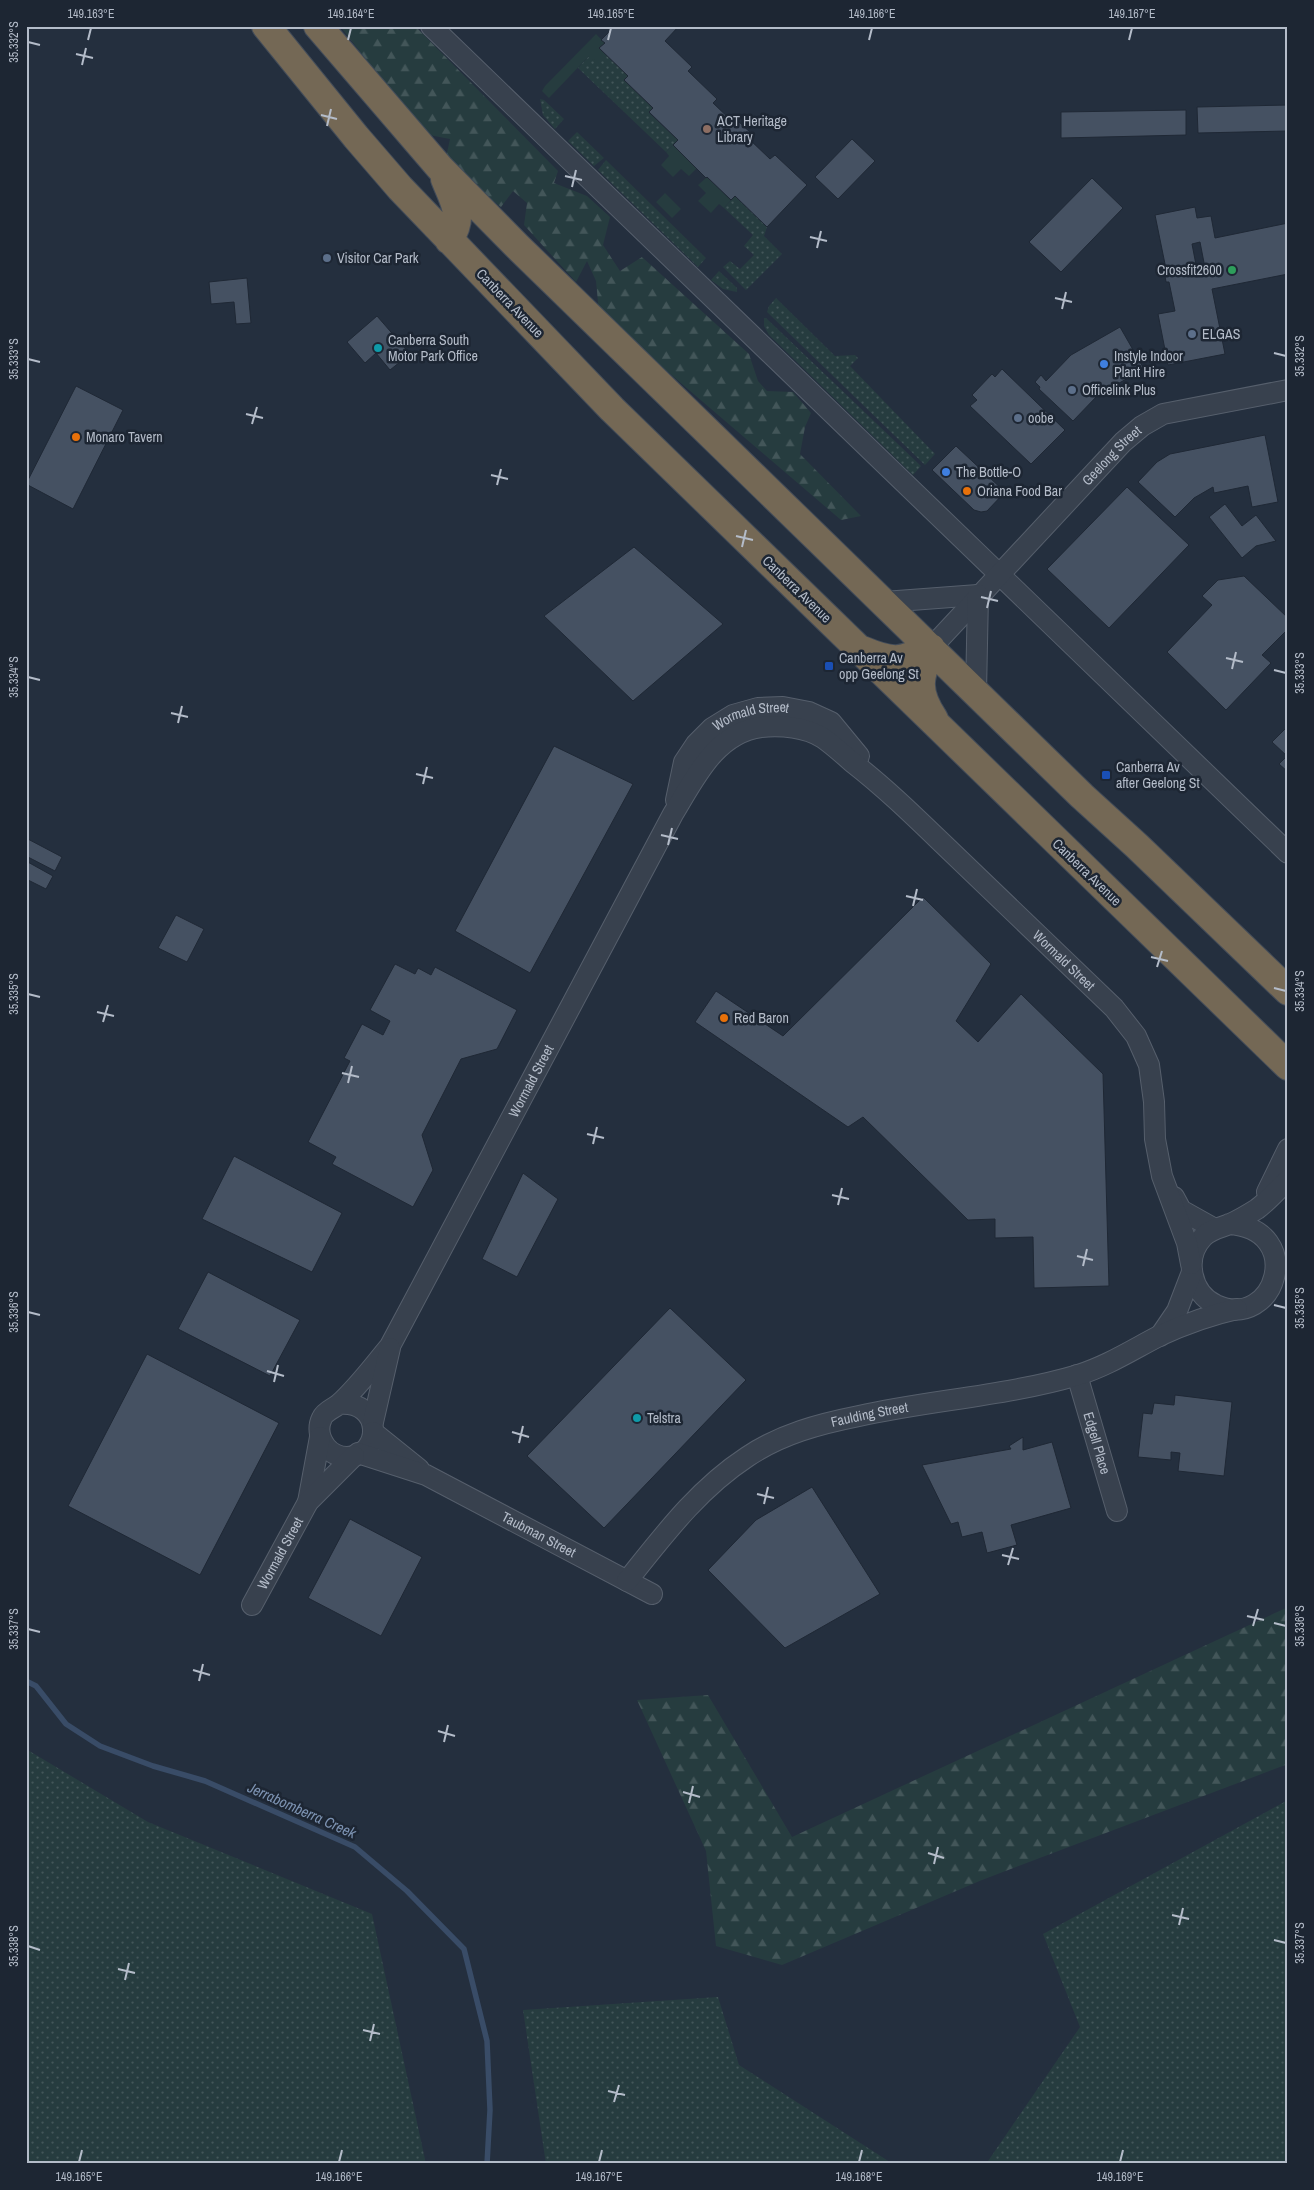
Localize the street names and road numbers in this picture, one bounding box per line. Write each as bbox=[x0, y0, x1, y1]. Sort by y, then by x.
street label: Canberra Avenue bbox=[473, 265, 547, 341]
street label: Geelong Street bbox=[1078, 422, 1145, 489]
street label: Canberra Avenue bbox=[759, 552, 835, 626]
street label: Wormald Street bbox=[709, 698, 791, 735]
street label: Canberra Avenue bbox=[1049, 835, 1125, 909]
street label: Wormald Street bbox=[1029, 926, 1099, 994]
street label: Wormald Street bbox=[504, 1042, 558, 1120]
street label: Faulding Street bbox=[829, 1398, 909, 1431]
street label: Edgell Place bbox=[1079, 1410, 1115, 1476]
street label: Taubman Street bbox=[499, 1507, 579, 1561]
street label: Wormald Street bbox=[253, 1514, 307, 1592]

